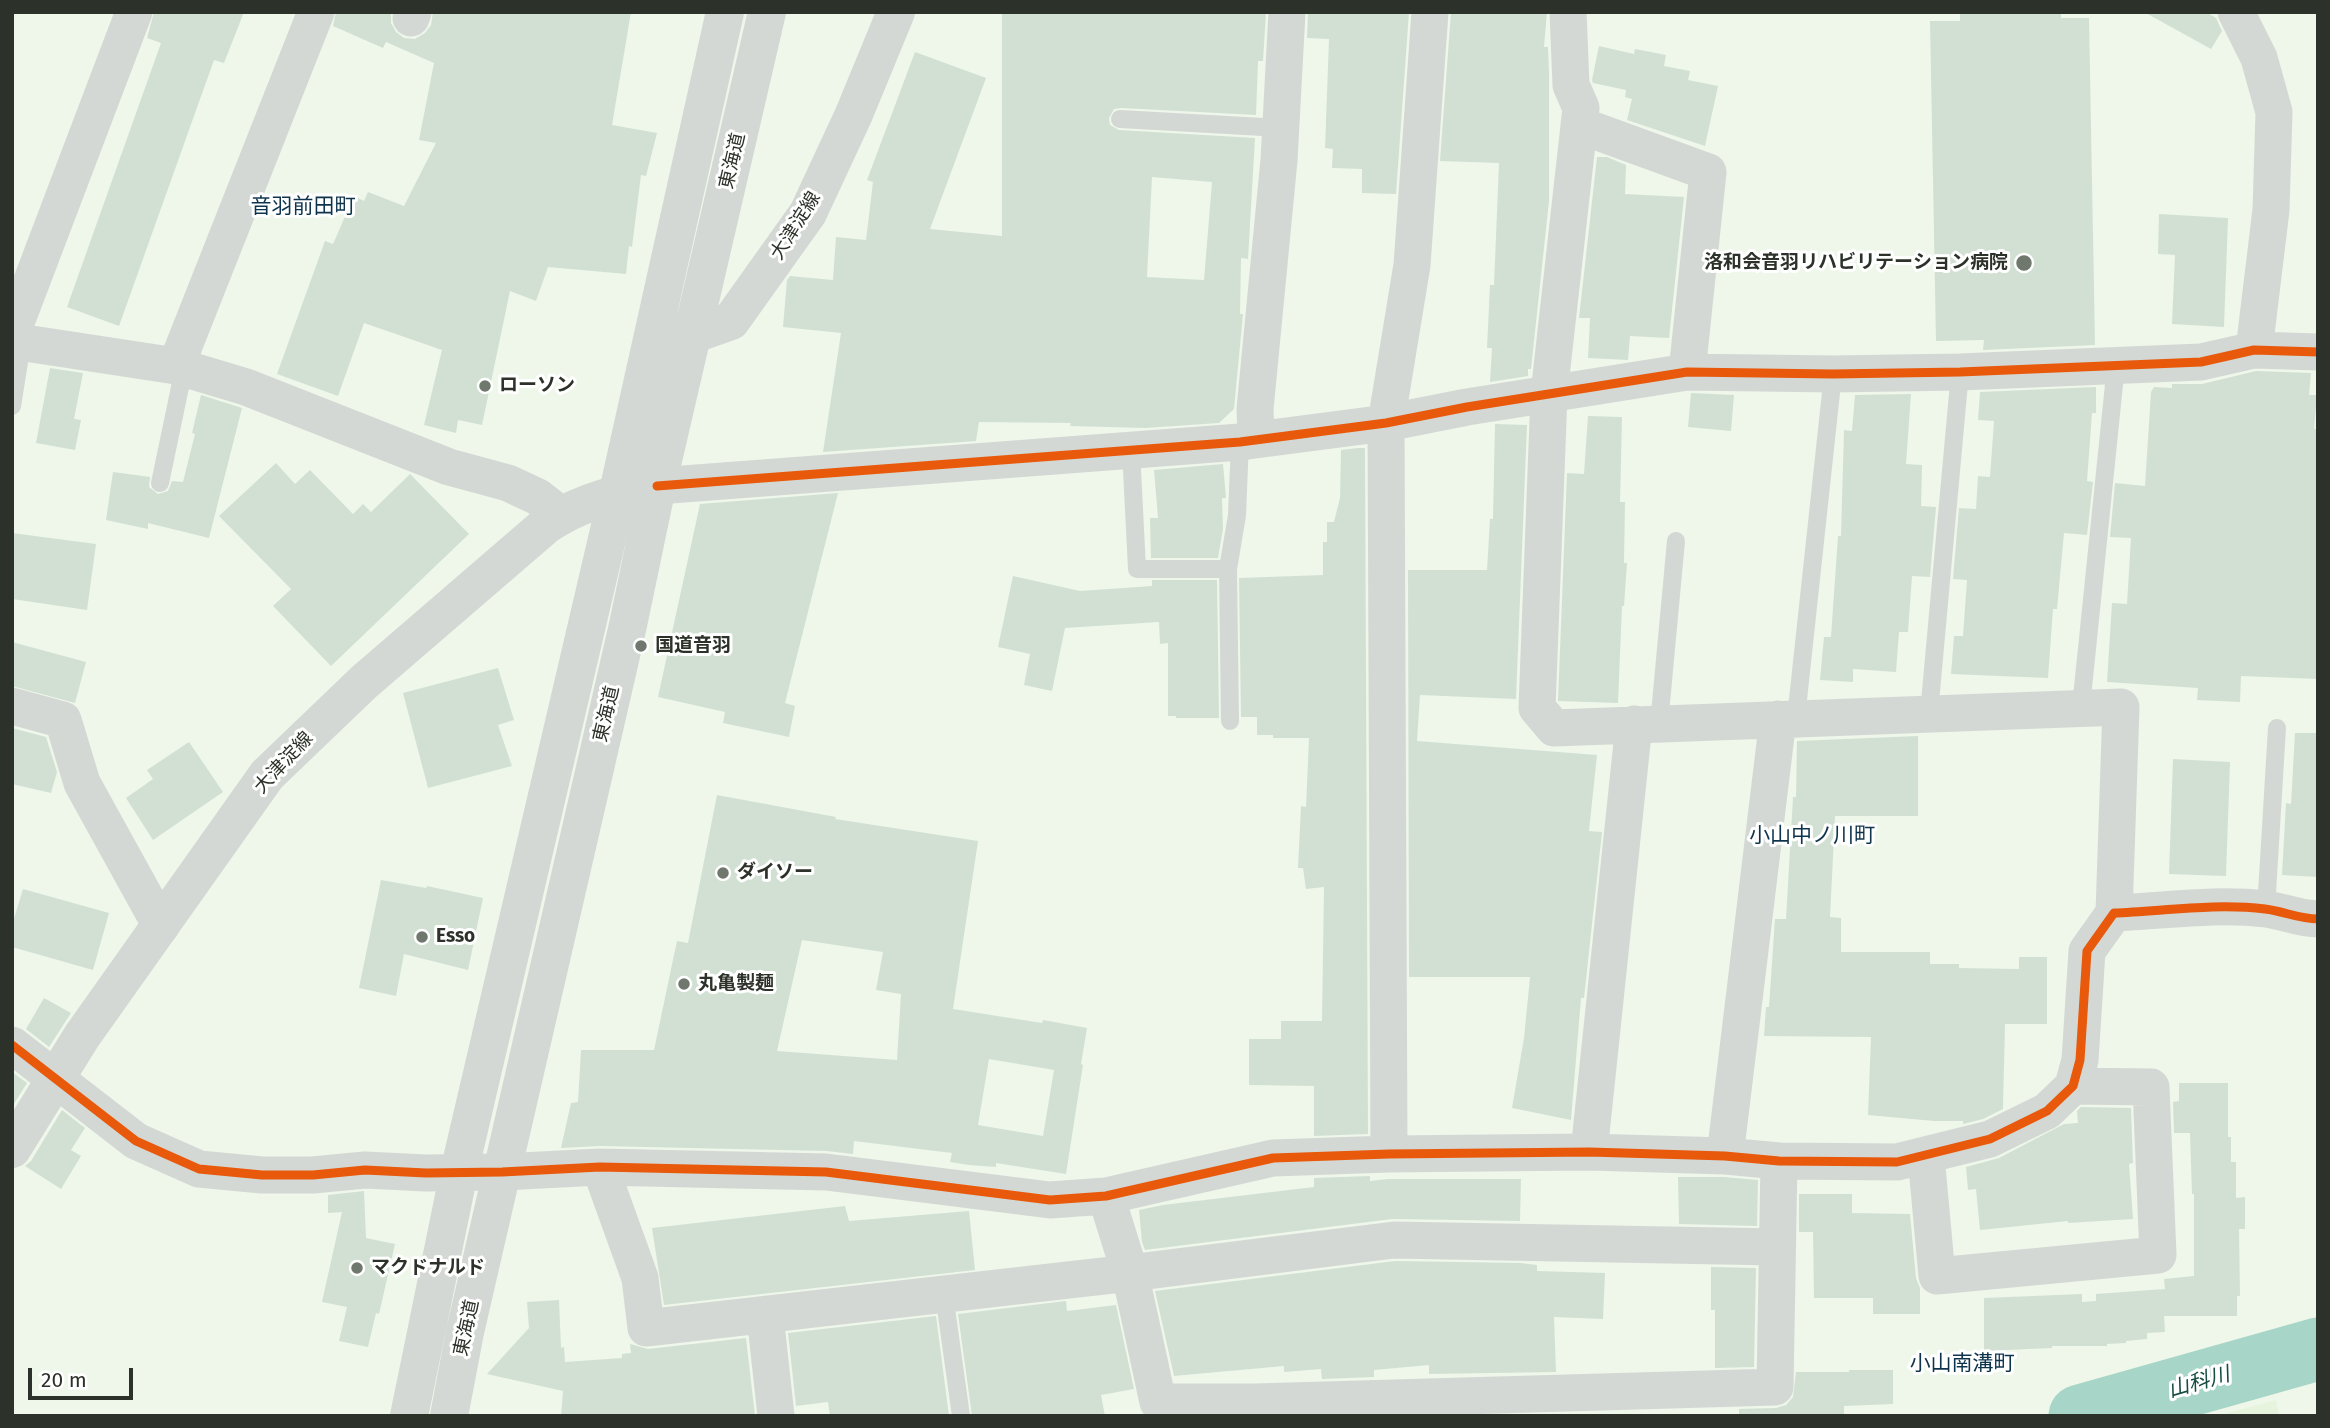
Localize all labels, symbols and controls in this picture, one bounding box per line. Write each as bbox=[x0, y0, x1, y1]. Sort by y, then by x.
street label: 東海道 bbox=[715, 131, 751, 191]
street label: 大津淀線 bbox=[766, 188, 826, 264]
district label: 音羽前田町 bbox=[251, 194, 355, 220]
place label: 洛和会音羽リハビリテーション病院 bbox=[1704, 252, 2008, 274]
marker: 洛和会音羽リハビリテーション病院 bbox=[2014, 253, 2034, 273]
place label: ローソン bbox=[499, 375, 575, 397]
marker: ローソン bbox=[477, 378, 493, 394]
place label: 国道音羽 bbox=[655, 635, 731, 657]
marker: 国道音羽 bbox=[633, 638, 649, 654]
street label: 東海道 bbox=[589, 684, 625, 744]
street label: 大津淀線 bbox=[250, 727, 318, 799]
district label: 小山中ノ川町 bbox=[1749, 823, 1875, 849]
place label: ダイソー bbox=[737, 862, 813, 884]
marker: ダイソー bbox=[715, 865, 731, 881]
place label: Esso bbox=[436, 926, 475, 948]
marker: Esso bbox=[414, 929, 430, 945]
place label: 丸亀製麺 bbox=[698, 973, 774, 995]
marker: 丸亀製麺 bbox=[676, 976, 692, 992]
place label: マクドナルド bbox=[371, 1257, 485, 1279]
marker: マクドナルド bbox=[349, 1260, 365, 1276]
street label: 東海道 bbox=[450, 1298, 484, 1358]
district label: 小山南溝町 bbox=[1910, 1351, 2014, 1377]
scale bar bbox=[32, 1354, 136, 1398]
water label: 山科川 bbox=[2165, 1362, 2233, 1404]
text: 20 m bbox=[41, 1367, 87, 1393]

